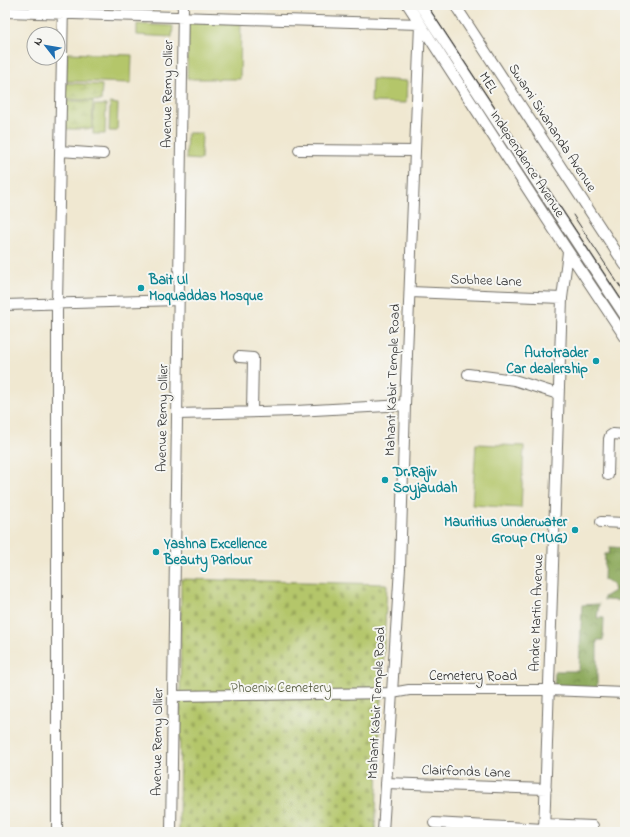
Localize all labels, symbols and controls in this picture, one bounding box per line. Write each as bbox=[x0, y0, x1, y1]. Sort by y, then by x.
north arrow bbox=[26, 26, 66, 66]
text: N bbox=[30, 34, 47, 49]
street label: Avenue Remy Ollier bbox=[157, 39, 180, 148]
street label: Swami Sivananda Avenue bbox=[503, 60, 602, 197]
street label: MEL bbox=[473, 68, 503, 99]
street label: Independence Avenue bbox=[484, 106, 570, 222]
street label: Sobhee Lane bbox=[450, 269, 523, 293]
place label: Bait Ul Moquaddas Mosque bbox=[148, 270, 264, 307]
marker: Bait Ul Moquaddas Mosque bbox=[136, 283, 146, 293]
street label: Mahant Kabir Temple Road bbox=[380, 303, 406, 457]
place label: Autotrader Car dealership bbox=[506, 343, 589, 380]
marker: Autotrader Car dealership bbox=[591, 356, 601, 366]
street label: Avenue Remy Ollier bbox=[152, 363, 175, 472]
place label: Dr.Rajiv Soyjaudah bbox=[392, 462, 458, 501]
marker: Dr.Rajiv Soyjaudah bbox=[380, 475, 390, 485]
place label: Mauritius Underwater Group (MUG) bbox=[444, 512, 568, 549]
marker: Mauritius Underwater Group (MUG) bbox=[570, 525, 580, 535]
place label: Yashna Excellence Beauty Parlour bbox=[163, 534, 268, 573]
marker: Yashna Excellence Beauty Parlour bbox=[151, 547, 161, 557]
street label: Andre Martin Avenue bbox=[524, 553, 550, 672]
street label: Mahant Kabir Temple Road bbox=[363, 626, 391, 780]
street label: Cemetery Road bbox=[429, 666, 517, 688]
park label: Phoenix Cemetery bbox=[231, 678, 332, 700]
street label: Avenue Remy Ollier bbox=[147, 687, 170, 796]
street label: Clairfonds Lane bbox=[421, 760, 511, 784]

